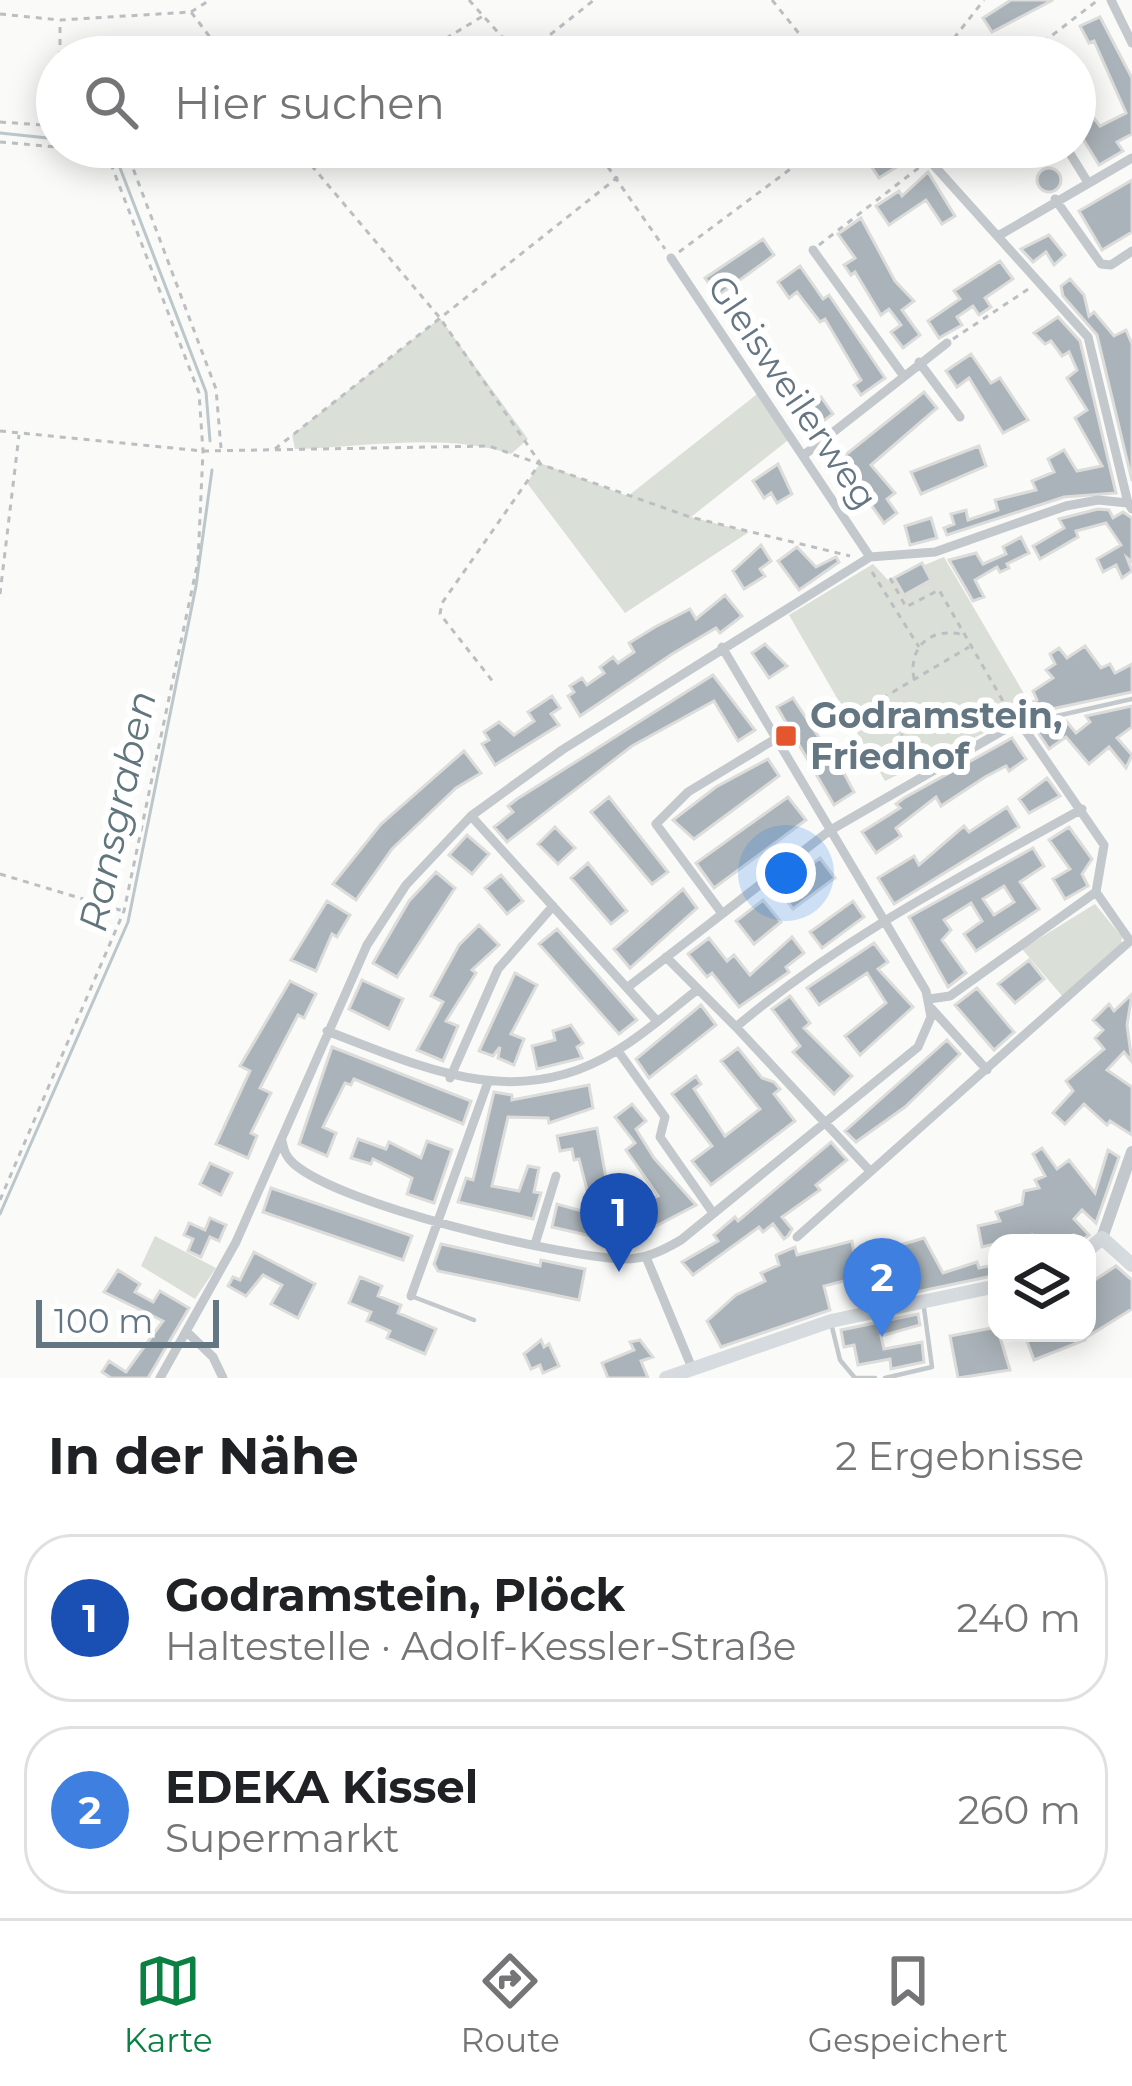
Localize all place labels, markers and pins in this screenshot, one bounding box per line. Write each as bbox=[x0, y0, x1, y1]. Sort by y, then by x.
place label: Godramstein, Friedhof bbox=[810, 693, 1062, 778]
marker: Godramstein, Friedhof bbox=[773, 723, 799, 749]
pin: 1 bbox=[580, 1173, 658, 1272]
pin: 2 bbox=[843, 1238, 921, 1337]

